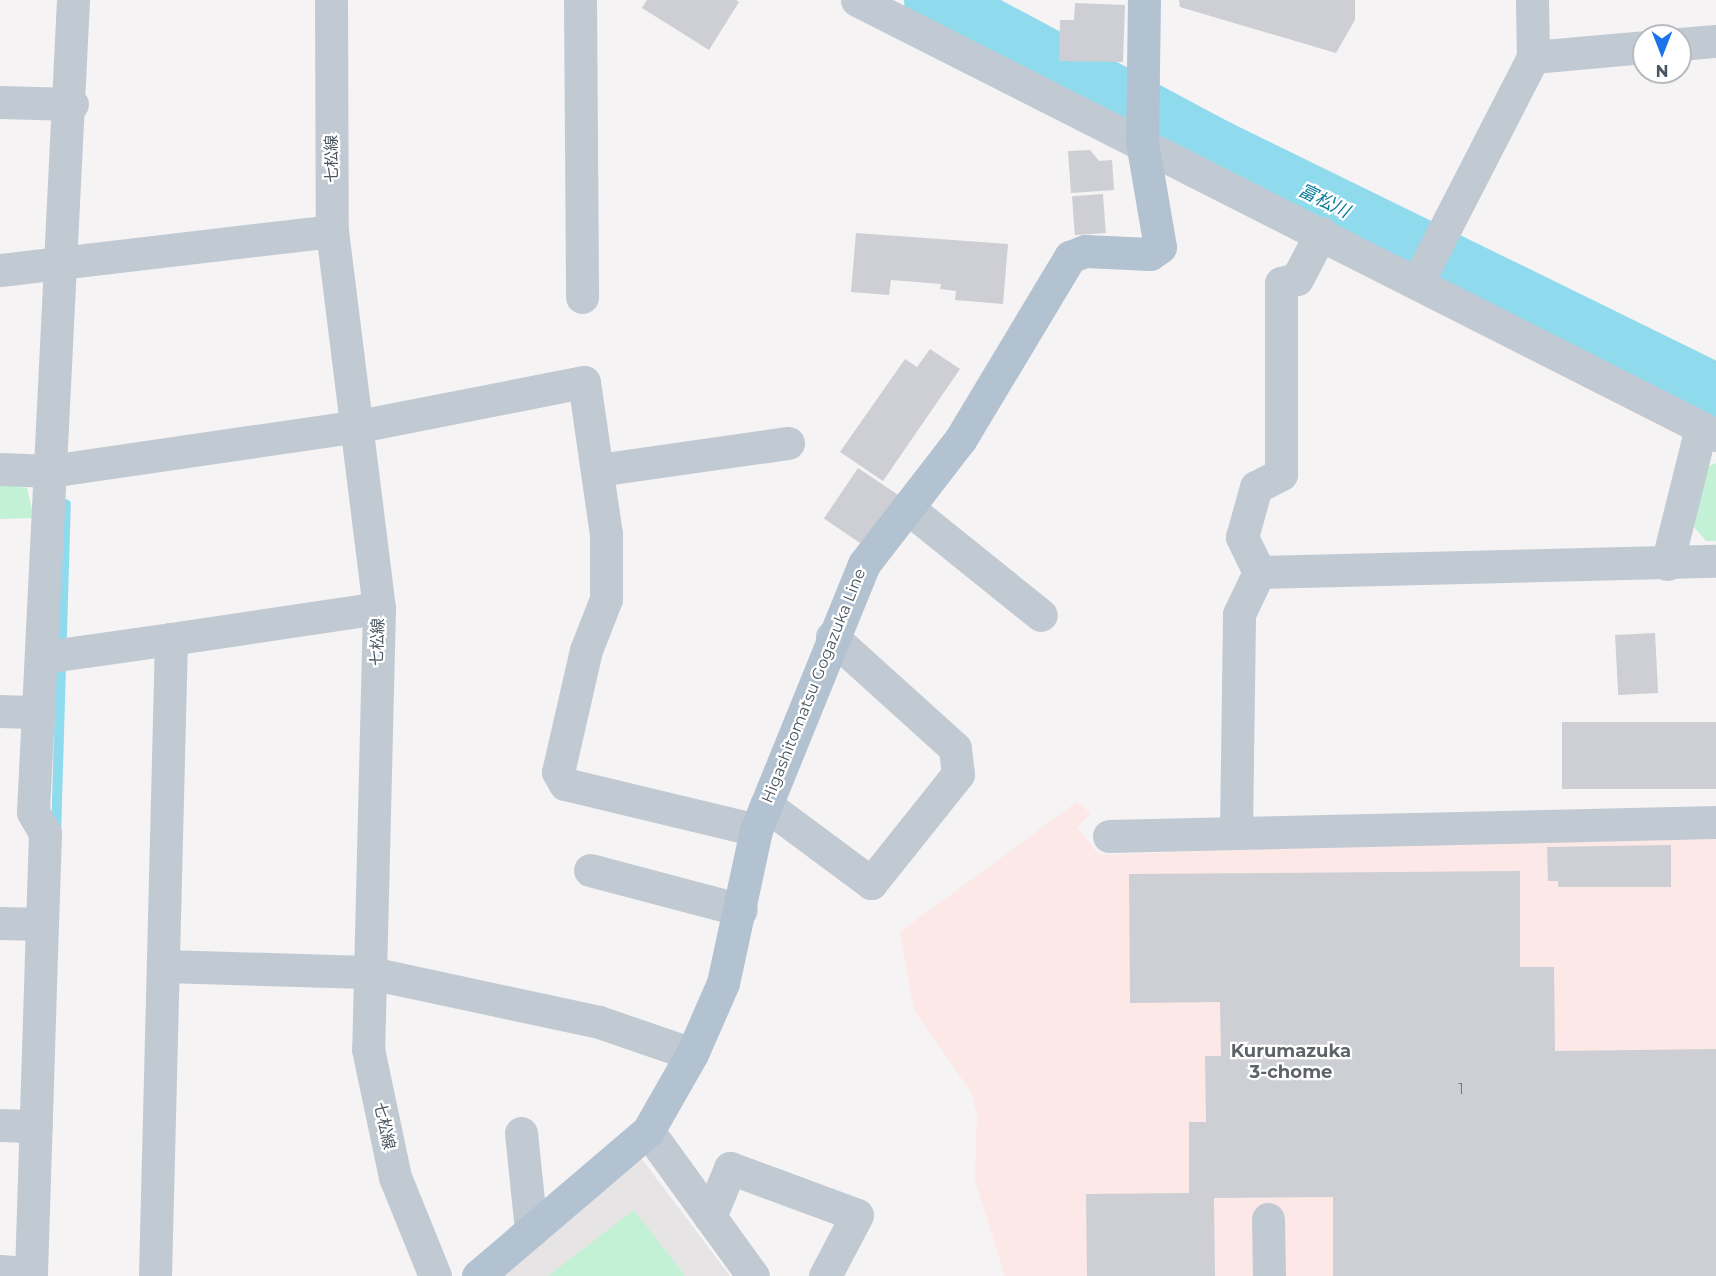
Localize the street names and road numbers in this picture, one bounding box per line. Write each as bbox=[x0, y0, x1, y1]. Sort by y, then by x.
street label: 七松線 bbox=[322, 135, 342, 183]
street label: Higashitomatsu Gogazuka Line bbox=[758, 566, 870, 806]
street label: 七松線 bbox=[368, 618, 388, 666]
street label: 七松線 bbox=[370, 1101, 398, 1151]

